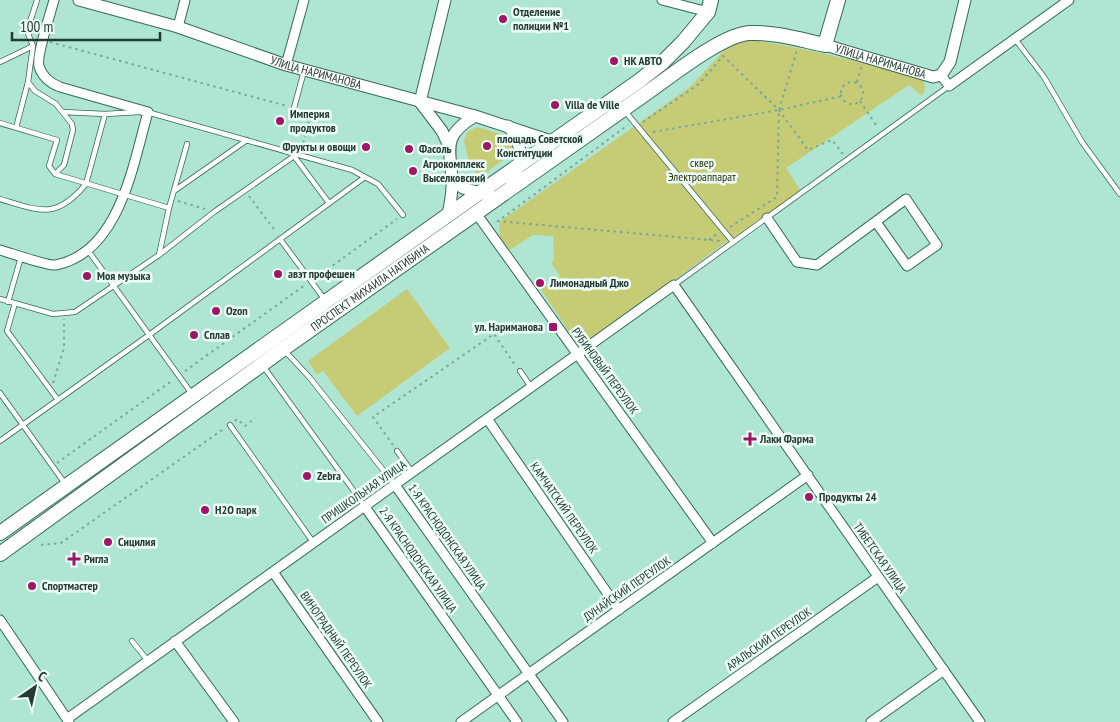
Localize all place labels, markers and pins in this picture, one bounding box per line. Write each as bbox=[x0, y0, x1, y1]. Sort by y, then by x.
place label: Отделение полиции №1 bbox=[513, 4, 569, 33]
marker: Отделение полиции №1 bbox=[497, 13, 509, 25]
place label: НК АВТО bbox=[624, 53, 663, 68]
marker: НК АВТО bbox=[608, 55, 620, 67]
place label: Villa de Ville bbox=[564, 97, 619, 112]
marker: Villa de Ville bbox=[549, 99, 561, 111]
place label: Империя продуктов bbox=[290, 106, 336, 135]
marker: Империя продуктов bbox=[274, 115, 286, 127]
place label: площадь Советской Конституции bbox=[497, 131, 583, 160]
place label: Фрукты и овощи bbox=[283, 139, 356, 154]
marker: площадь Советской Конституции bbox=[481, 140, 493, 152]
marker: Фрукты и овощи bbox=[360, 141, 372, 153]
place label: Фасоль bbox=[419, 141, 452, 156]
marker: Фасоль bbox=[403, 143, 415, 155]
place label: Агрокомплекс Выселковский bbox=[422, 156, 486, 185]
marker: Агрокомплекс Выселковский bbox=[407, 165, 419, 177]
place label: авэт профешен bbox=[288, 266, 355, 281]
place label: Моя музыка bbox=[97, 268, 151, 283]
marker: авэт профешен bbox=[272, 268, 284, 280]
marker: Моя музыка bbox=[81, 270, 93, 282]
place label: Лимонадный Джо bbox=[549, 275, 630, 290]
marker: Лимонадный Джо bbox=[534, 277, 546, 289]
place label: Ozon bbox=[226, 303, 248, 318]
marker: Ozon bbox=[210, 305, 222, 317]
place label: ул. Нариманова bbox=[474, 319, 543, 334]
marker: ул. Нариманова bbox=[547, 321, 559, 333]
place label: Сплав bbox=[204, 327, 230, 342]
marker: Сплав bbox=[188, 329, 200, 341]
place label: Лаки Фарма bbox=[759, 431, 814, 446]
marker: Лаки Фарма bbox=[744, 433, 756, 445]
place label: Zebra bbox=[317, 468, 341, 483]
marker: Zebra bbox=[301, 470, 313, 482]
place label: Продукты 24 bbox=[819, 489, 877, 504]
marker: Продукты 24 bbox=[803, 491, 815, 503]
place label: H2O парк bbox=[215, 502, 257, 517]
marker: H2O парк bbox=[199, 504, 211, 516]
place label: Сицилия bbox=[118, 534, 156, 549]
marker: Сицилия bbox=[102, 536, 114, 548]
place label: Ригла bbox=[84, 551, 108, 566]
marker: Ригла bbox=[68, 553, 80, 565]
place label: Спортмастер bbox=[42, 578, 99, 593]
marker: Спортмастер bbox=[26, 580, 38, 592]

